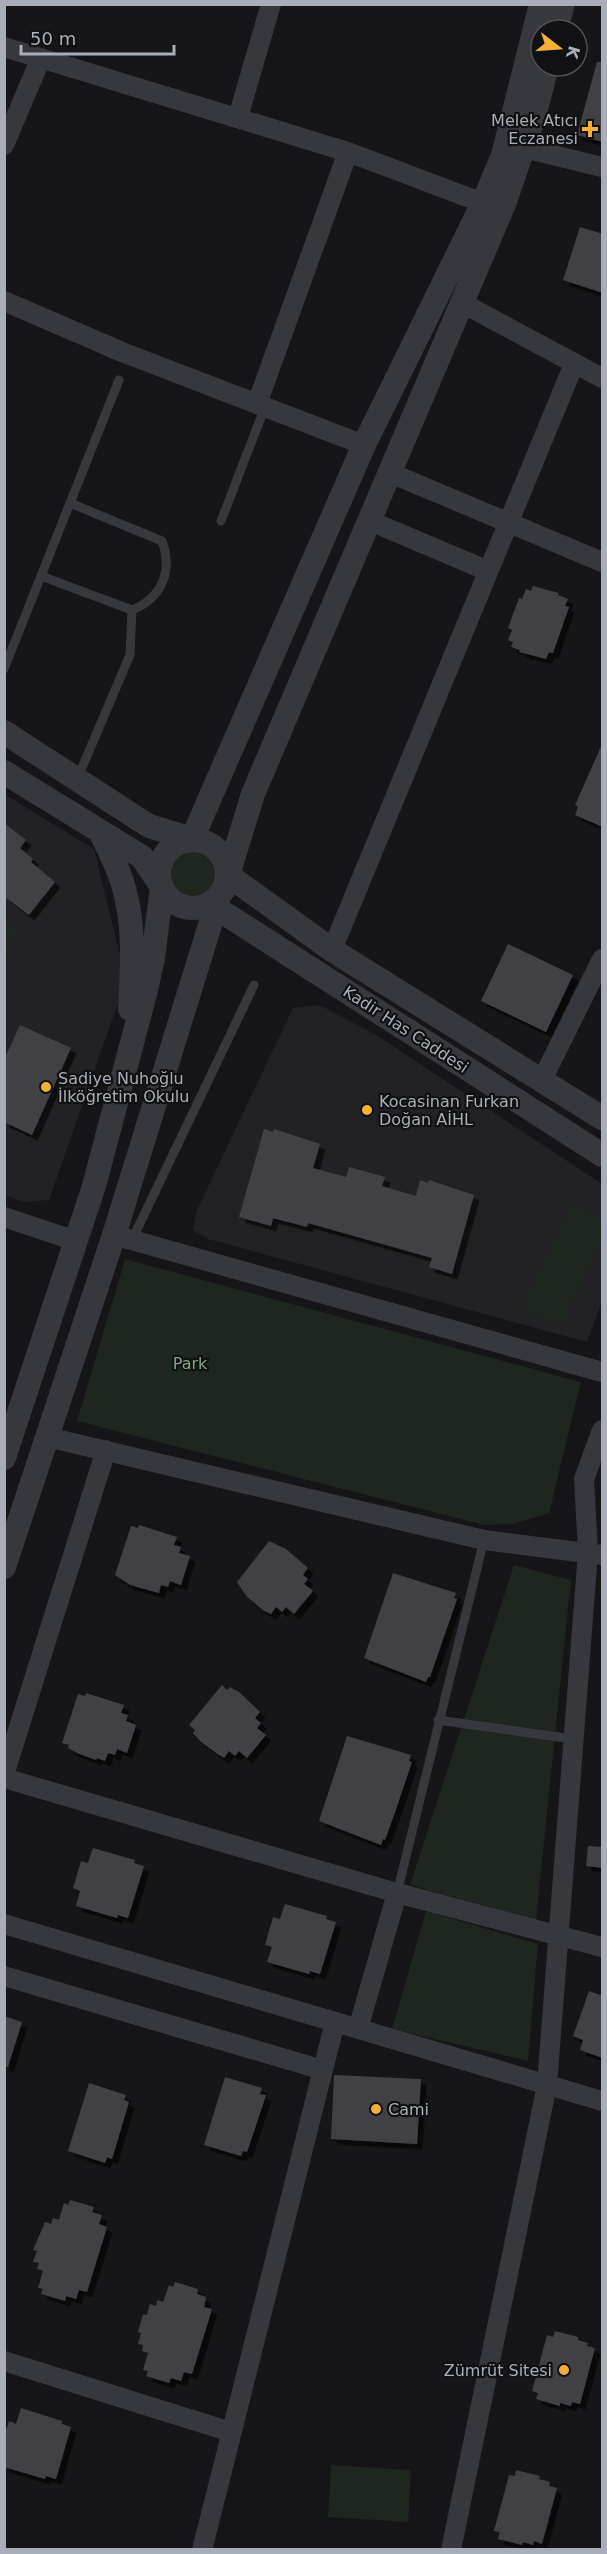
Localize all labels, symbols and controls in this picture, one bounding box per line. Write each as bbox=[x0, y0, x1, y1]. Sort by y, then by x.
scale bar bbox=[21, 18, 174, 56]
north arrow bbox=[529, 18, 589, 78]
text: 50 m bbox=[30, 28, 76, 49]
text: K bbox=[562, 44, 584, 62]
place label: Melek Atıcı Eczanesi bbox=[491, 111, 578, 148]
marker: Melek Atıcı Eczanesi bbox=[583, 122, 597, 136]
street label: Kadir Has Caddesi bbox=[340, 982, 472, 1077]
place label: Sadiye Nuhoğlu İlköğretim Okulu bbox=[58, 1069, 189, 1106]
marker: Sadiye Nuhoğlu İlköğretim Okulu bbox=[39, 1080, 53, 1094]
place label: Kocasinan Furkan Doğan AİHL bbox=[379, 1092, 519, 1129]
marker: Kocasinan Furkan Doğan AİHL bbox=[360, 1103, 374, 1117]
park label: Park bbox=[173, 1354, 208, 1373]
place label: Cami bbox=[388, 2100, 429, 2119]
marker: Cami bbox=[369, 2102, 383, 2116]
place label: Zümrüt Sitesi bbox=[444, 2361, 552, 2380]
marker: Zümrüt Sitesi bbox=[557, 2363, 571, 2377]

